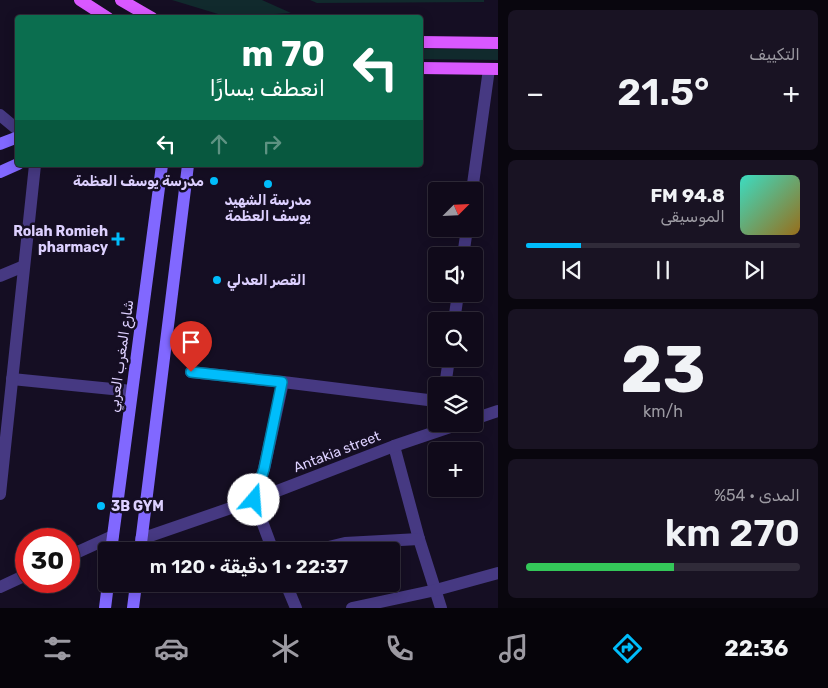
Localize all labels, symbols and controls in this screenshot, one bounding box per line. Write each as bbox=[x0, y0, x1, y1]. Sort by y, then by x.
text: 70 m bbox=[242, 33, 325, 75]
icon: left bbox=[343, 35, 408, 100]
text: التكييف bbox=[749, 45, 800, 64]
text: 21.5° bbox=[617, 69, 709, 115]
text: انعطف يسارًا bbox=[209, 75, 325, 102]
text: − bbox=[526, 77, 544, 110]
text: + bbox=[783, 77, 800, 110]
icon: left bbox=[152, 130, 180, 158]
icon: ahead bbox=[205, 130, 233, 158]
icon: right bbox=[258, 130, 286, 158]
place label: مدرسة يوسف العظمة bbox=[73, 173, 204, 190]
marker: مدرسة يوسف العظمة bbox=[208, 175, 220, 187]
marker: مدرسة الشهيد يوسف العظمة bbox=[262, 178, 274, 190]
north arrow bbox=[428, 182, 482, 238]
map controls bbox=[428, 182, 483, 497]
text: 94.8 FM bbox=[650, 184, 725, 207]
place label: مدرسة الشهيد يوسف العظمة bbox=[224, 192, 312, 225]
text: الموسيقى bbox=[661, 207, 725, 226]
place label: Rolah Romieh pharmacy bbox=[13, 223, 109, 256]
marker: Rolah Romieh pharmacy bbox=[112, 233, 124, 245]
button: sound bbox=[428, 247, 483, 302]
icon: previous bbox=[558, 256, 586, 284]
icon: pause bbox=[649, 256, 677, 284]
icon: next bbox=[740, 256, 768, 284]
place label: القصر العدلي bbox=[227, 272, 306, 291]
marker: القصر العدلي bbox=[211, 274, 223, 286]
street label: شارع المغرب العربي bbox=[105, 299, 139, 413]
button: search bbox=[428, 312, 483, 367]
pin bbox=[170, 321, 212, 372]
icon: arrive bbox=[177, 328, 205, 356]
text: 23 bbox=[620, 331, 706, 408]
button: layers bbox=[428, 377, 483, 432]
text: km/h bbox=[643, 402, 683, 421]
street label: Antakia street bbox=[291, 427, 383, 476]
button: + bbox=[428, 442, 483, 497]
position arrow bbox=[227, 473, 279, 525]
text: المدى · 54% bbox=[714, 486, 800, 505]
place label: 3B GYM bbox=[111, 498, 164, 515]
marker: 3B GYM bbox=[95, 500, 107, 512]
text: 270 km bbox=[665, 510, 800, 556]
speed limit sign: 30 bbox=[15, 528, 80, 593]
text: 22:37 · 1 دقيقة · 120 m bbox=[150, 555, 348, 578]
icon: filters bbox=[40, 631, 75, 666]
icon: car bbox=[154, 631, 189, 666]
icon: climate bbox=[268, 631, 303, 666]
icon: phone bbox=[382, 631, 417, 666]
icon: music bbox=[496, 631, 531, 666]
icon: directions bbox=[610, 631, 645, 666]
text: 22:36 bbox=[725, 635, 788, 662]

